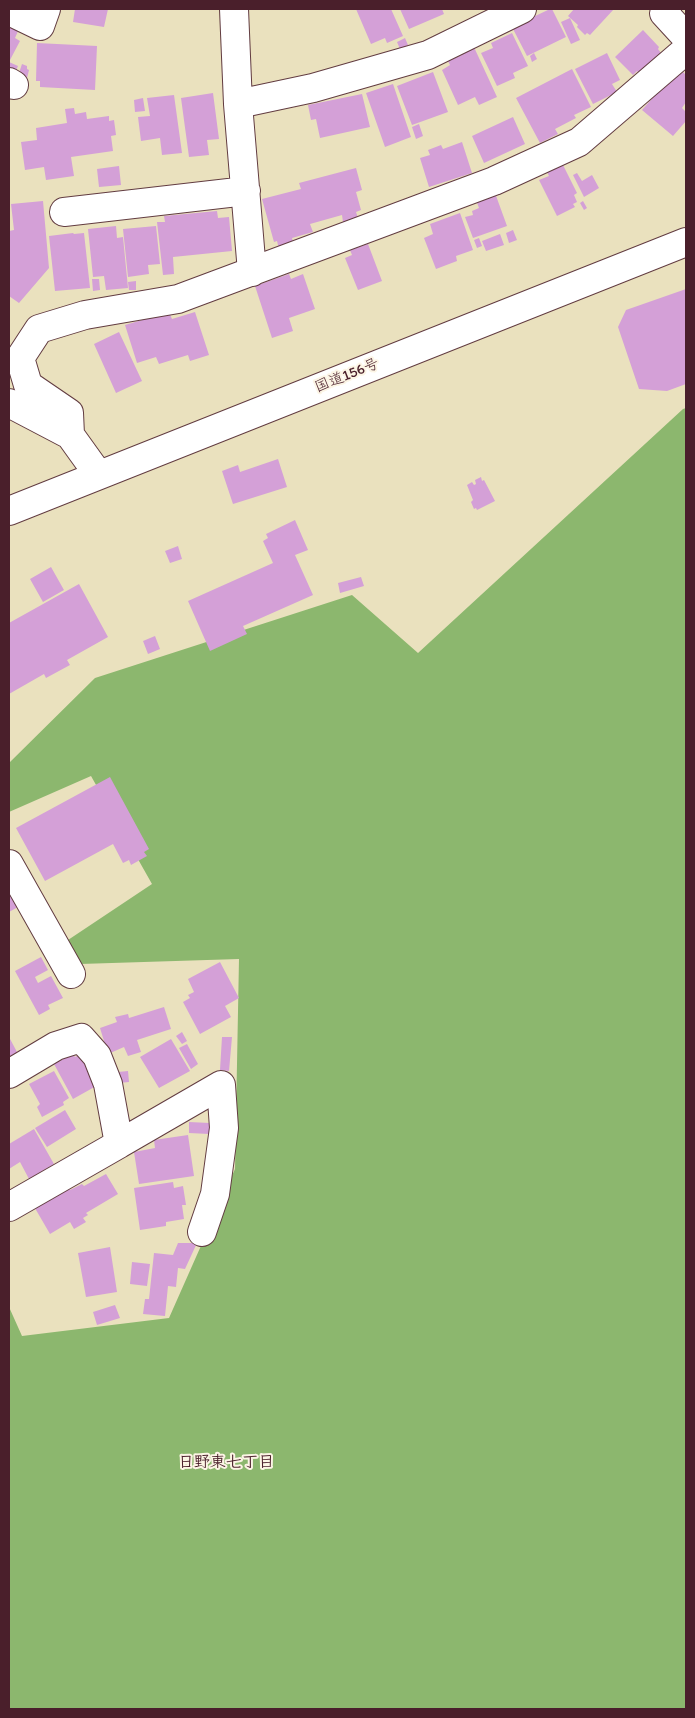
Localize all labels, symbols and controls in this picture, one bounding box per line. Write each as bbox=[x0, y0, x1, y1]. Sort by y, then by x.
street label: 国道156号 bbox=[312, 355, 382, 397]
district label: 日野東七丁目 bbox=[178, 1453, 274, 1473]

